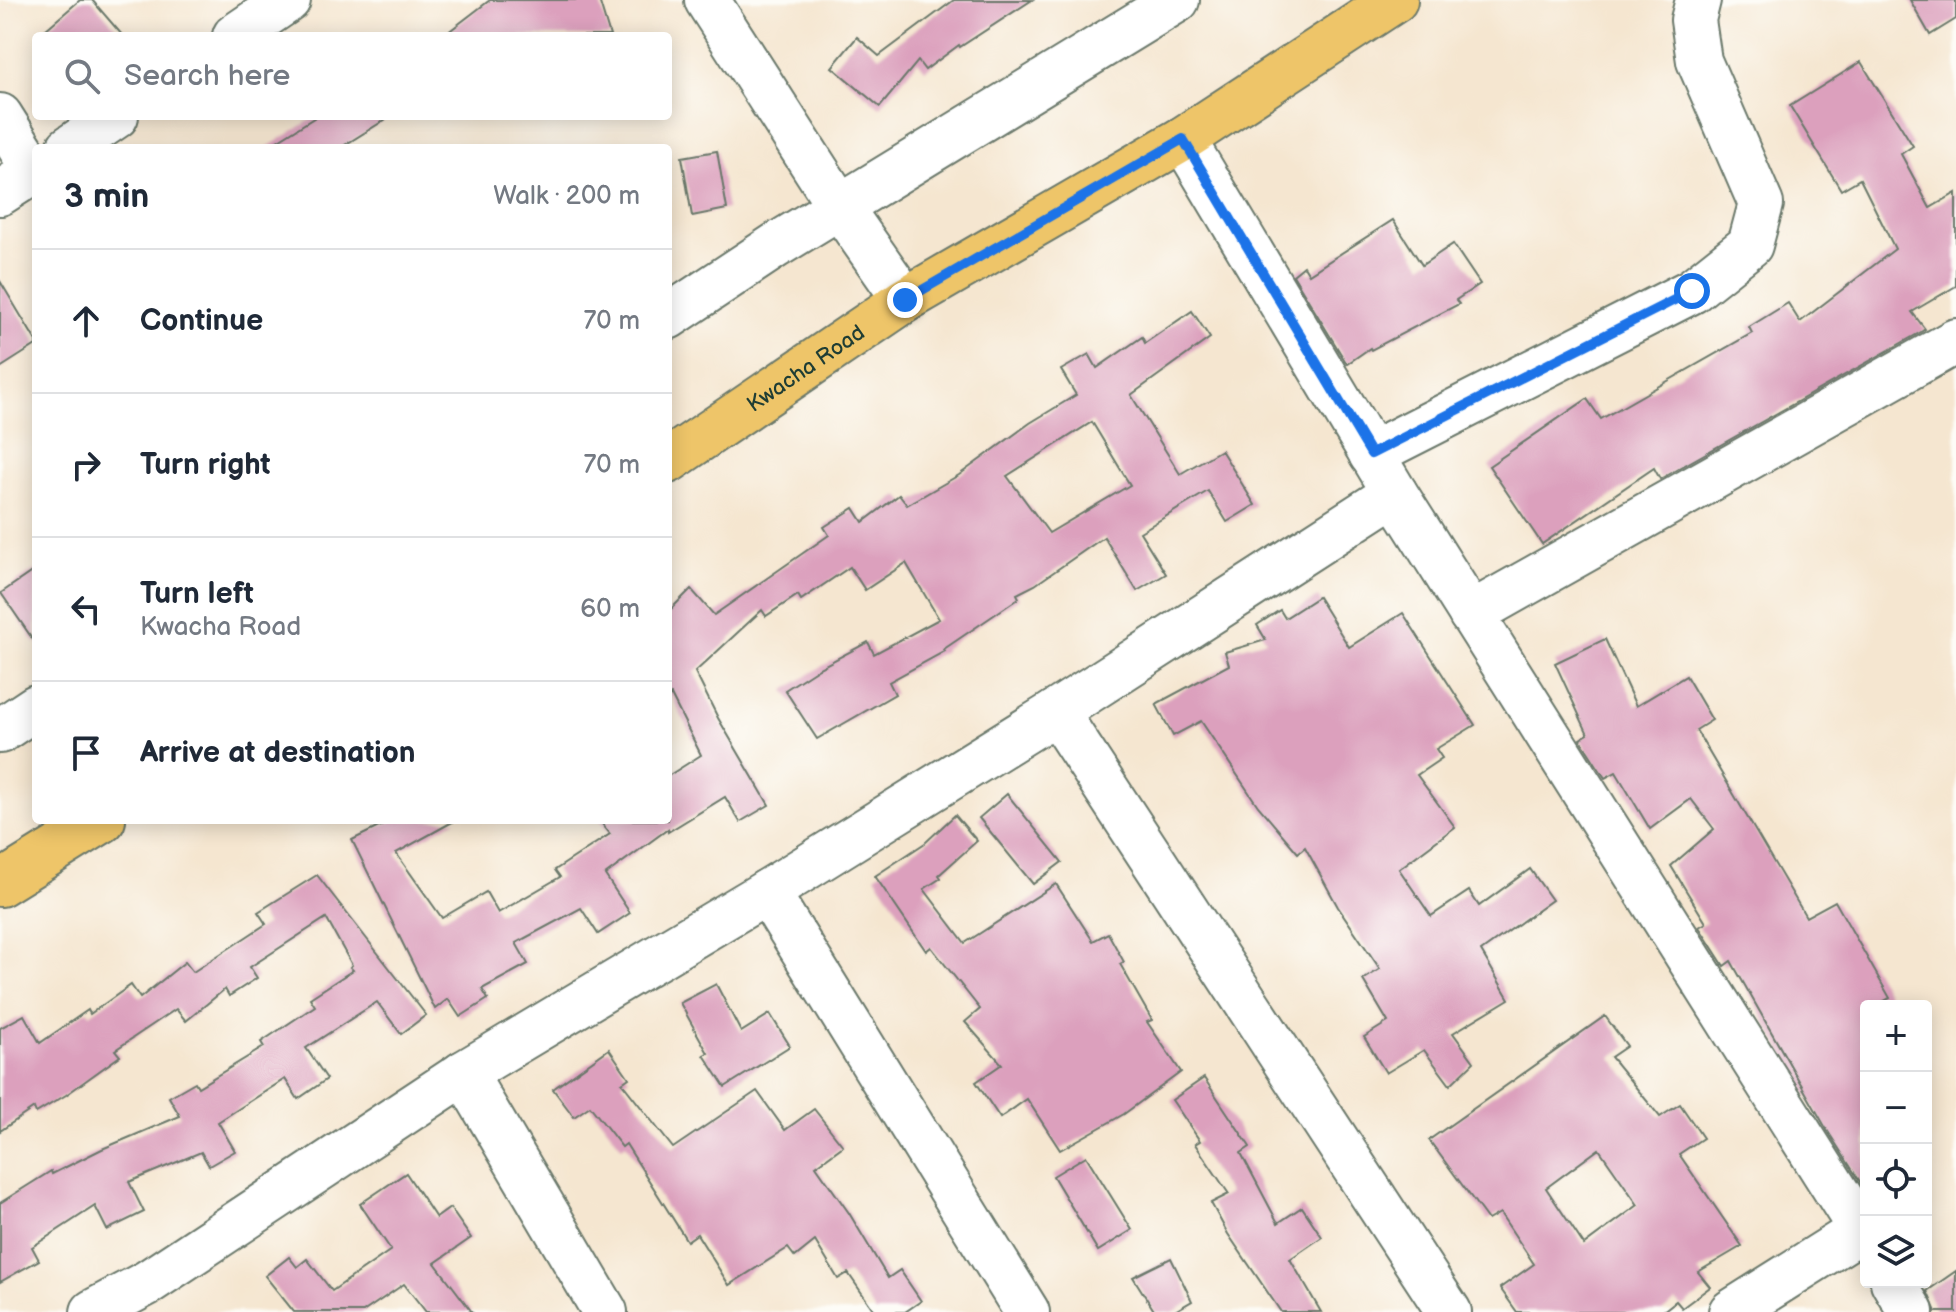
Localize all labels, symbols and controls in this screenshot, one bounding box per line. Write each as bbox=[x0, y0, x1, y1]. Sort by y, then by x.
search box bbox=[32, 32, 672, 120]
icon: search bbox=[60, 54, 104, 98]
text: Search here bbox=[124, 58, 290, 94]
text: 3 min bbox=[64, 176, 149, 217]
text: Walk · 200 m bbox=[493, 181, 640, 212]
route start bbox=[1674, 273, 1710, 309]
route end bbox=[887, 282, 923, 318]
icon: ahead bbox=[64, 299, 108, 343]
text: Continue bbox=[140, 303, 263, 339]
text: 70 m bbox=[583, 306, 640, 337]
street label: Kwacha Road bbox=[742, 319, 870, 418]
icon: right bbox=[64, 443, 108, 487]
text: Turn right bbox=[140, 447, 271, 483]
text: 70 m bbox=[583, 450, 640, 481]
text: Turn left bbox=[140, 576, 254, 612]
icon: left bbox=[64, 587, 108, 631]
text: 60 m bbox=[580, 594, 640, 625]
text: Kwacha Road bbox=[140, 612, 301, 643]
icon: arrive bbox=[64, 731, 108, 775]
text: Arrive at destination bbox=[140, 735, 416, 771]
map controls bbox=[1860, 1000, 1932, 1288]
button: + bbox=[1860, 1000, 1932, 1072]
button: − bbox=[1860, 1072, 1932, 1144]
button: locate bbox=[1860, 1144, 1932, 1216]
button: layers bbox=[1860, 1216, 1932, 1288]

